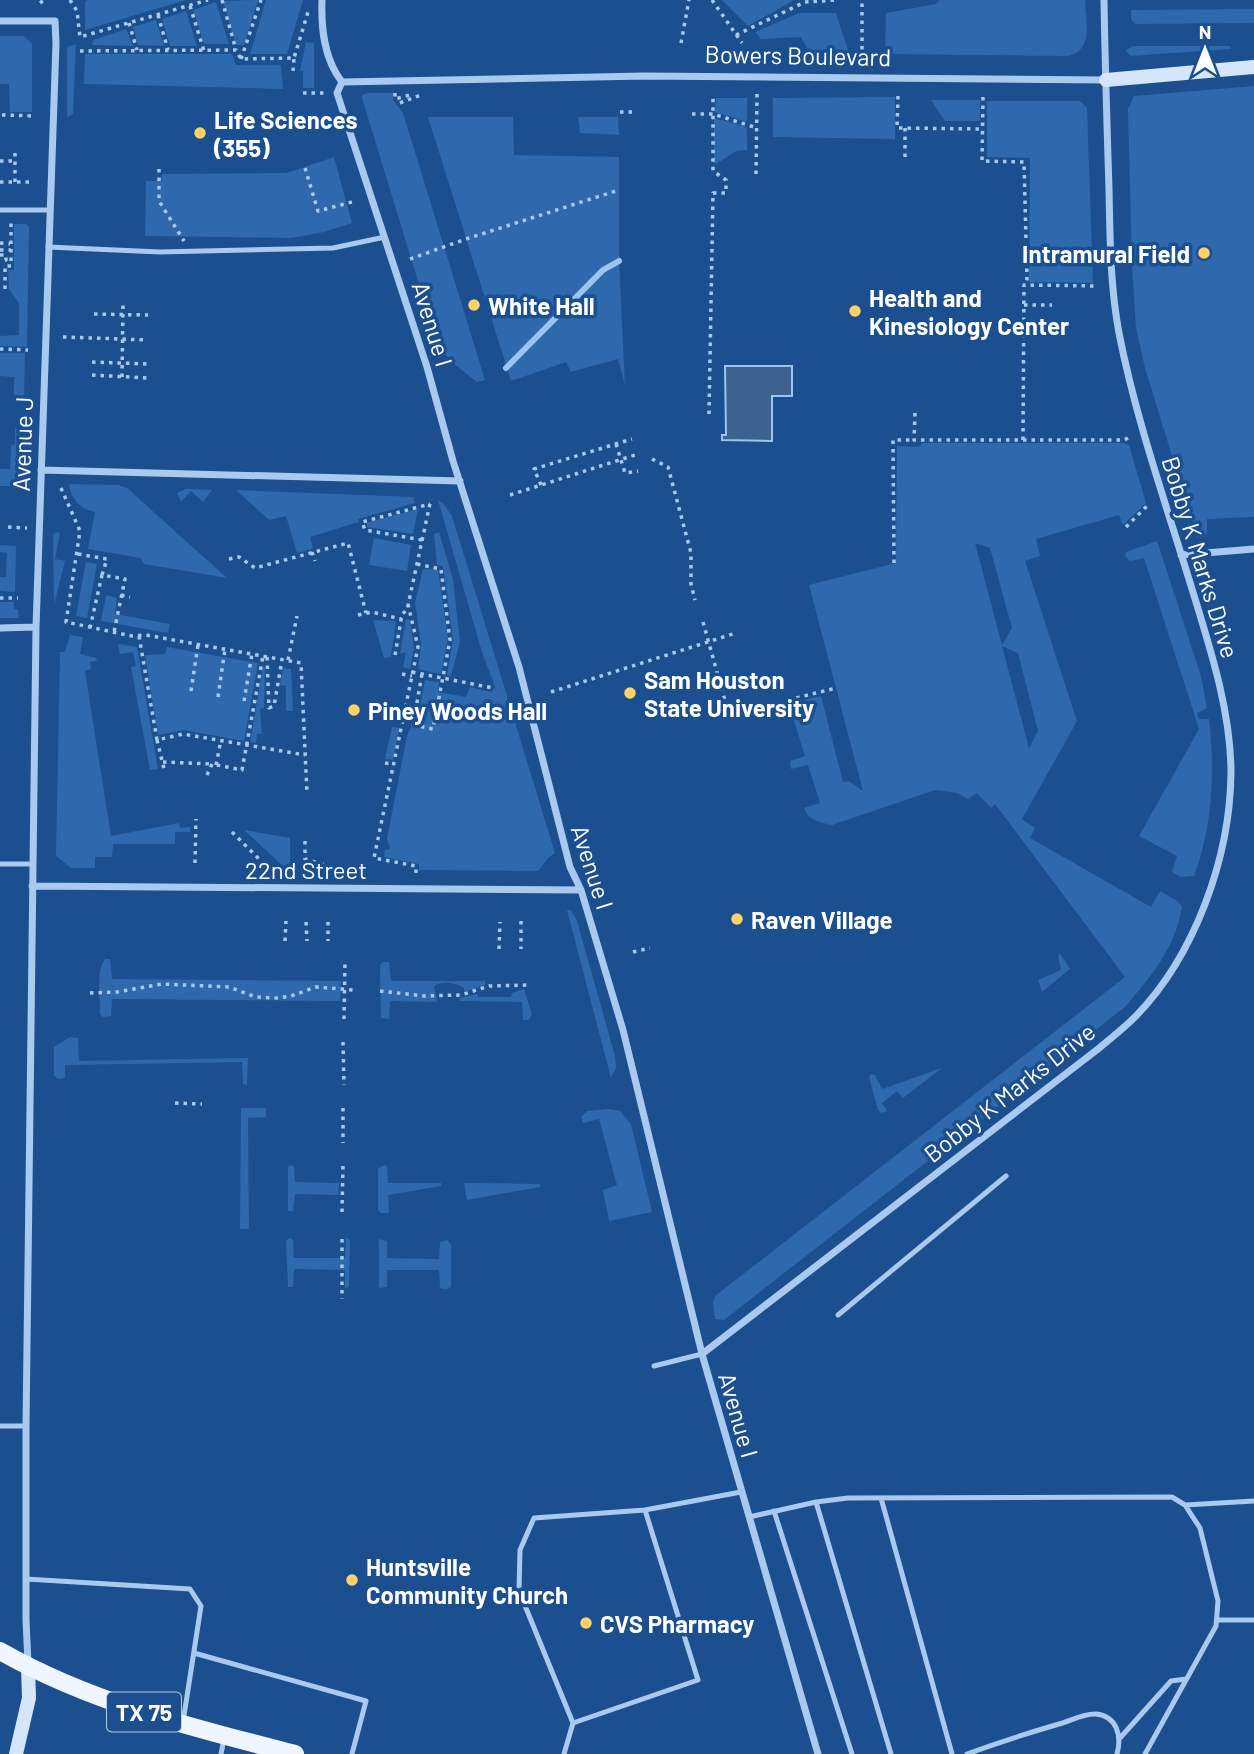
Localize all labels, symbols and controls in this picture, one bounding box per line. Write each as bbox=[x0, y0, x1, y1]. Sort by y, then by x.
north arrow bbox=[1170, 14, 1240, 84]
text: N bbox=[1199, 20, 1211, 43]
street label: Bowers Boulevard bbox=[705, 39, 891, 71]
place label: Life Sciences (355) bbox=[213, 105, 357, 162]
marker: Life Sciences (355) bbox=[192, 125, 208, 141]
place label: Intramural Field bbox=[1022, 239, 1190, 268]
marker: Intramural Field bbox=[1196, 245, 1212, 261]
street label: Avenue I bbox=[406, 278, 460, 370]
place label: Health and Kinesiology Center bbox=[869, 283, 1069, 340]
place label: White Hall bbox=[488, 291, 595, 320]
marker: White Hall bbox=[466, 297, 482, 313]
marker: Health and Kinesiology Center bbox=[847, 303, 863, 319]
street label: Avenue J bbox=[6, 396, 38, 492]
street label: Bobby K Marks Drive bbox=[1157, 453, 1245, 661]
place label: Sam Houston State University bbox=[644, 665, 814, 722]
marker: Sam Houston State University bbox=[622, 685, 638, 701]
place label: Piney Woods Hall bbox=[368, 696, 547, 725]
marker: Piney Woods Hall bbox=[346, 702, 362, 718]
street label: Avenue I bbox=[566, 821, 620, 913]
street label: 22nd Street bbox=[245, 855, 367, 884]
place label: Raven Village bbox=[751, 905, 893, 934]
marker: Raven Village bbox=[729, 911, 745, 927]
street label: Bobby K Marks Drive bbox=[918, 1016, 1100, 1168]
street label: Avenue I bbox=[713, 1369, 765, 1461]
place label: Huntsville Community Church bbox=[366, 1552, 568, 1609]
marker: Huntsville Community Church bbox=[344, 1572, 360, 1588]
place label: CVS Pharmacy bbox=[600, 1609, 754, 1638]
marker: CVS Pharmacy bbox=[578, 1615, 594, 1631]
road number: TX 75 bbox=[107, 1693, 181, 1732]

